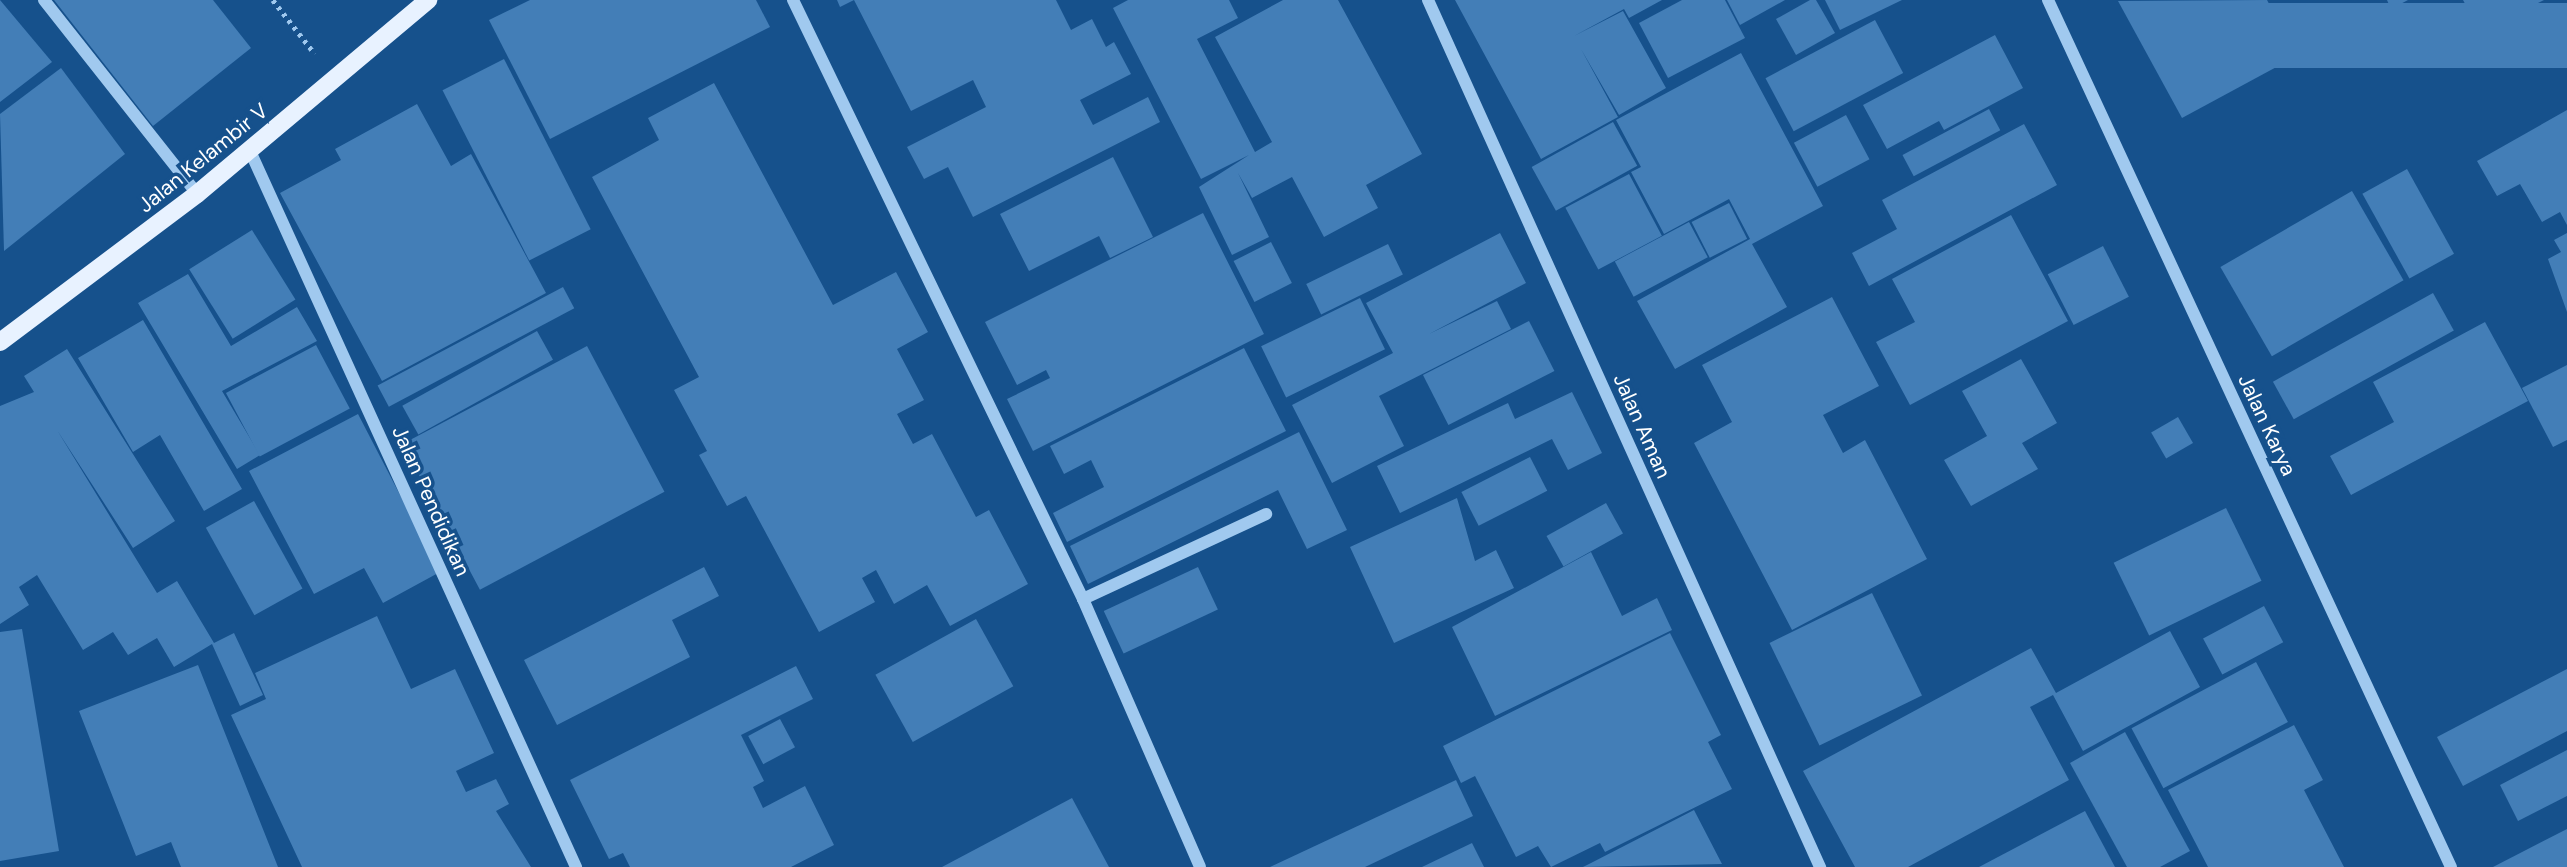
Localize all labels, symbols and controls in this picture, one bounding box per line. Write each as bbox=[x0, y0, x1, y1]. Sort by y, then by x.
street label: Jalan Kelambir V bbox=[133, 98, 273, 218]
street label: Jalan Aman bbox=[1608, 370, 1676, 482]
street label: Jalan Karya bbox=[2233, 370, 2301, 480]
street label: Jalan Pendidikan bbox=[387, 422, 475, 580]

